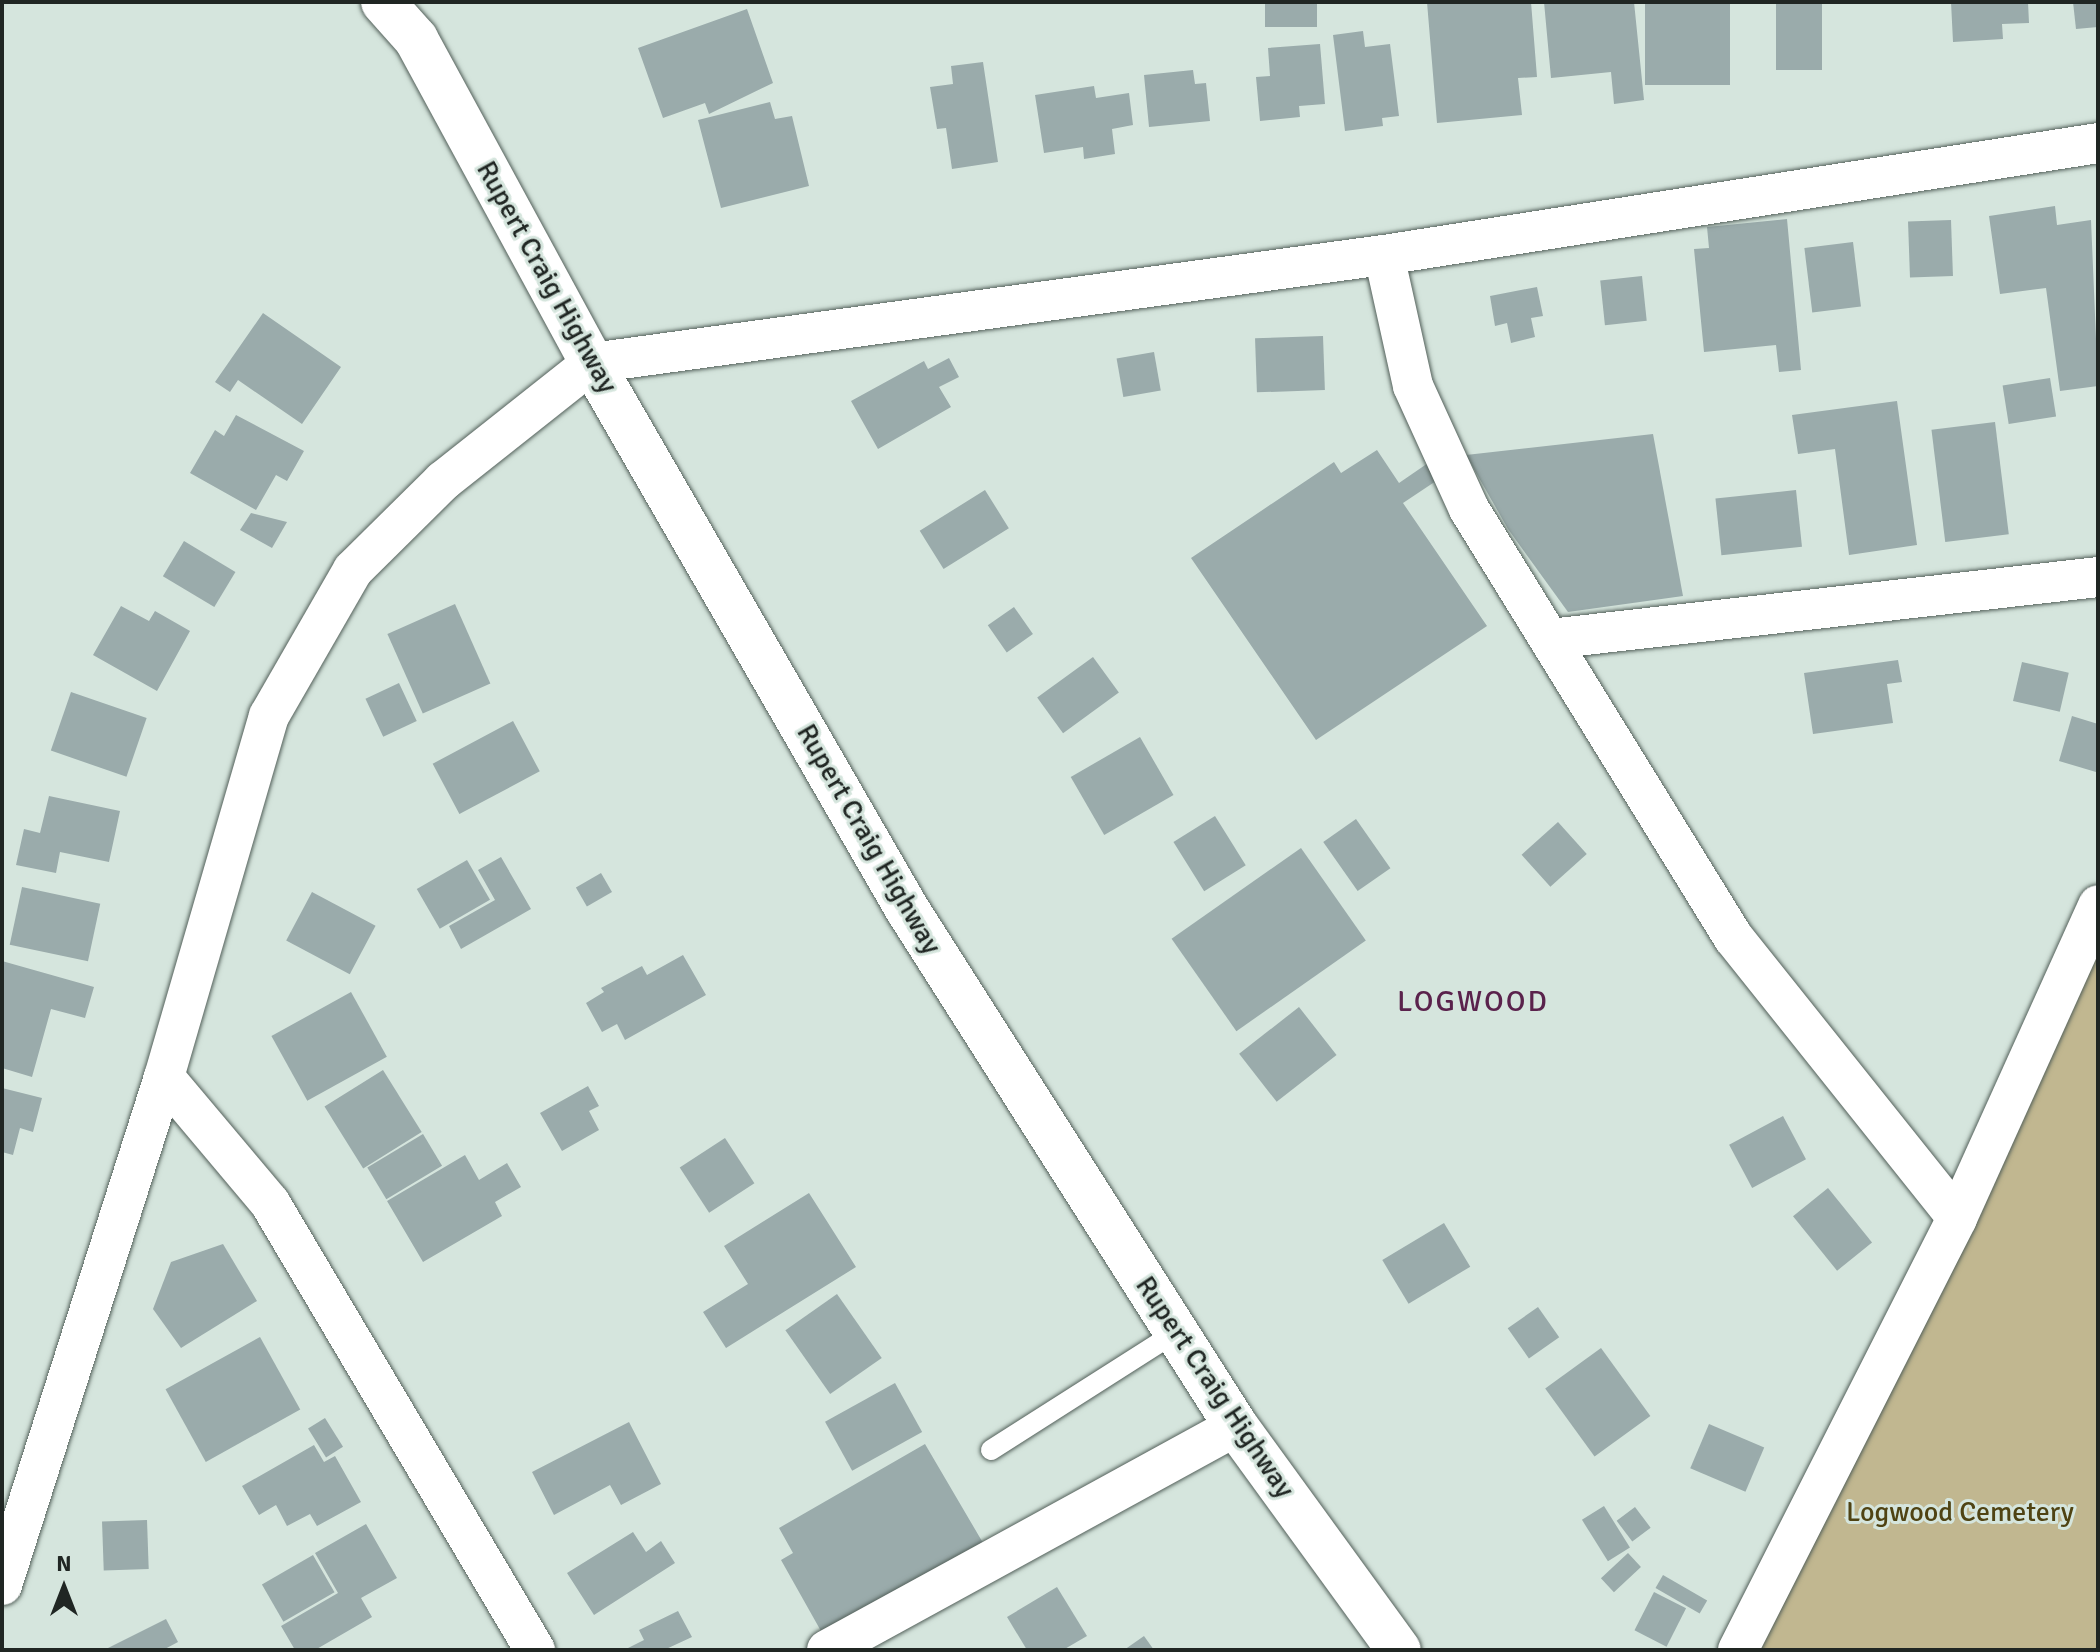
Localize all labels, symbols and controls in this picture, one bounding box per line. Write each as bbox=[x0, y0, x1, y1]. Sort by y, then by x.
street label: Rupert Craig Highway bbox=[469, 155, 625, 399]
street label: Rupert Craig Highway bbox=[789, 718, 949, 960]
district label: LOGWOOD bbox=[1397, 984, 1549, 1020]
street label: Rupert Craig Highway bbox=[1128, 1270, 1302, 1504]
park label: Logwood Cemetery bbox=[1846, 1495, 2074, 1529]
north arrow bbox=[24, 1548, 104, 1628]
text: N bbox=[56, 1550, 72, 1577]

